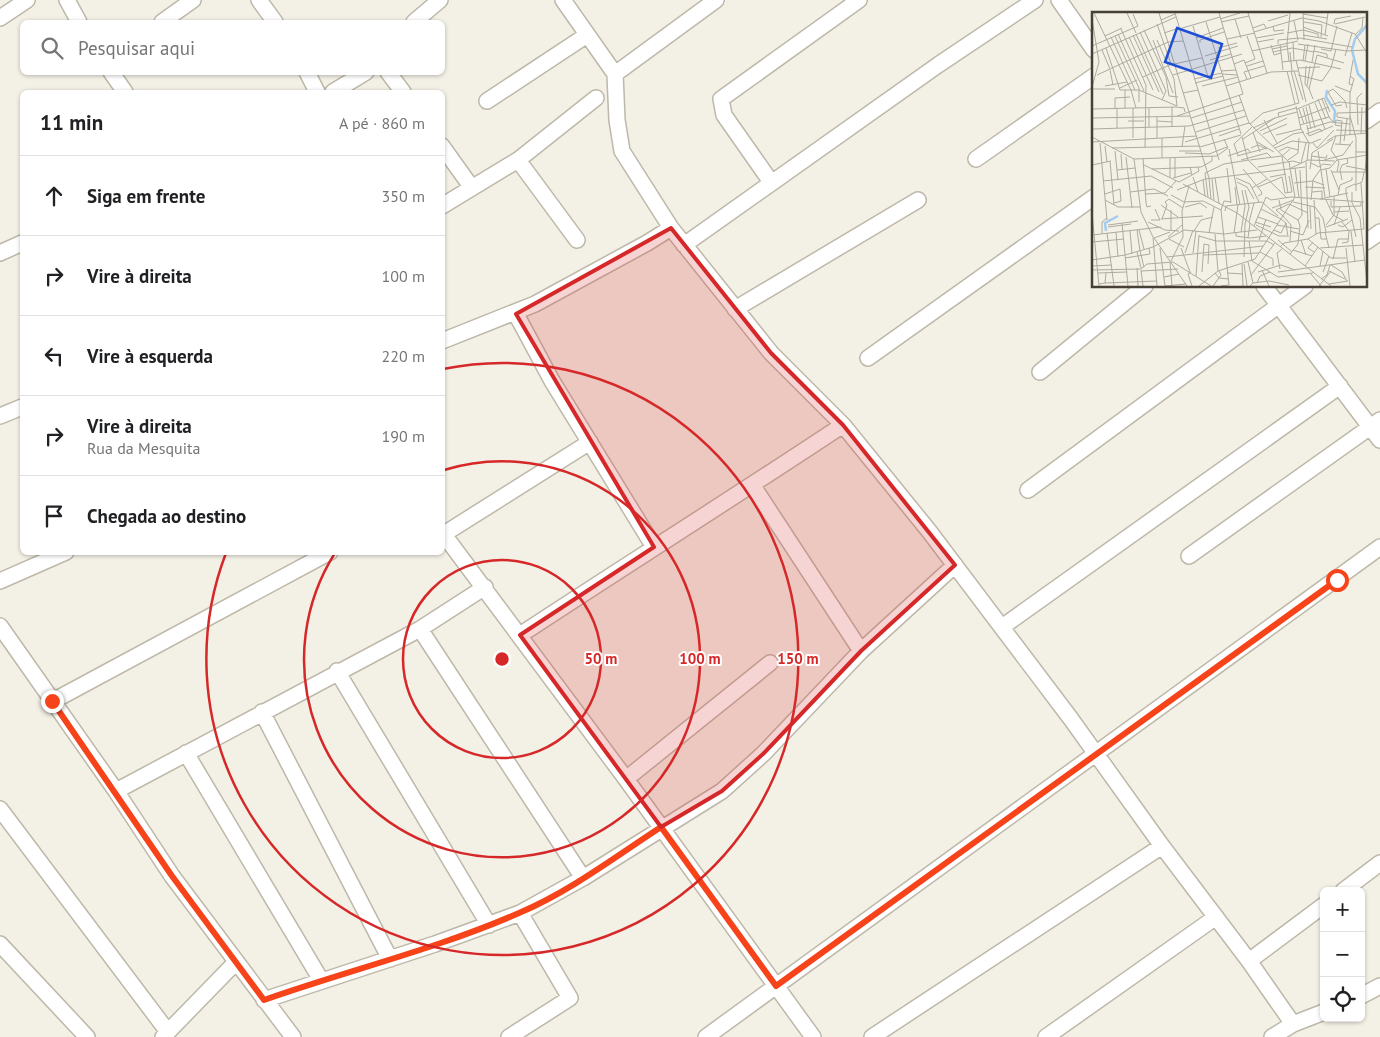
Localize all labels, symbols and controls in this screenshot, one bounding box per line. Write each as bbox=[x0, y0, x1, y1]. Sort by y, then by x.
inset map bbox=[1092, 12, 1368, 288]
search box bbox=[20, 20, 445, 75]
icon: search bbox=[38, 34, 66, 62]
text: Pesquisar aqui bbox=[78, 36, 195, 60]
text: 11 min bbox=[40, 109, 103, 136]
text: A pé · 860 m bbox=[339, 113, 425, 133]
icon: ahead bbox=[40, 182, 68, 210]
text: Siga em frente bbox=[87, 184, 205, 208]
text: 350 m bbox=[382, 186, 425, 206]
icon: right bbox=[40, 262, 68, 290]
text: Vire à direita bbox=[87, 264, 192, 288]
text: 100 m bbox=[382, 266, 425, 286]
icon: left bbox=[40, 342, 68, 370]
text: Vire à esquerda bbox=[87, 344, 213, 368]
text: 220 m bbox=[382, 346, 425, 366]
text: Vire à direita bbox=[87, 414, 192, 438]
icon: right bbox=[40, 422, 68, 450]
text: 190 m bbox=[382, 426, 425, 446]
text: Rua da Mesquita bbox=[87, 438, 200, 458]
icon: arrive bbox=[40, 502, 68, 530]
text: Chegada ao destino bbox=[87, 504, 246, 528]
route start bbox=[1326, 569, 1349, 592]
text: 50 m bbox=[585, 649, 617, 668]
text: 100 m bbox=[679, 649, 721, 668]
text: 150 m bbox=[777, 649, 819, 668]
centre of rings bbox=[493, 650, 511, 668]
route end bbox=[41, 690, 64, 713]
map controls bbox=[1320, 887, 1365, 1022]
button: + bbox=[1320, 887, 1365, 932]
button: − bbox=[1320, 932, 1365, 977]
button: locate bbox=[1320, 977, 1365, 1022]

